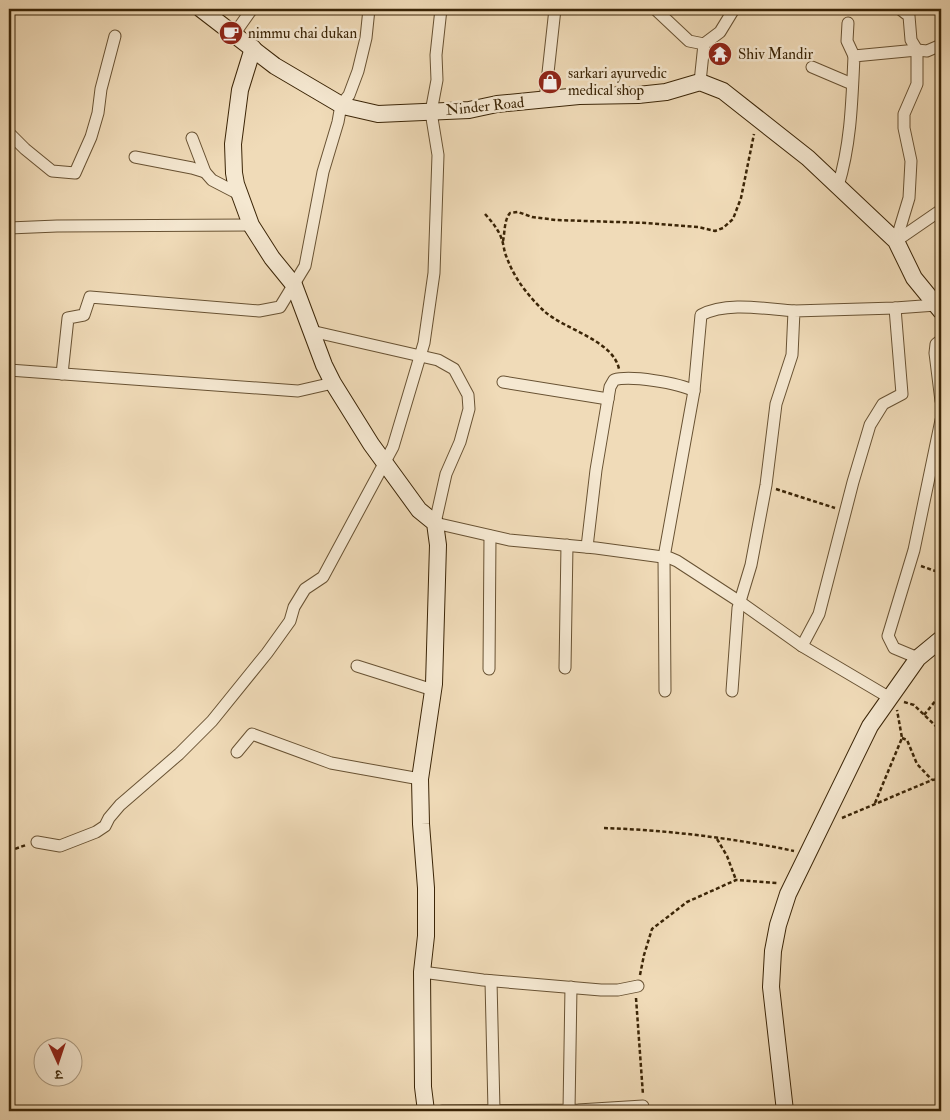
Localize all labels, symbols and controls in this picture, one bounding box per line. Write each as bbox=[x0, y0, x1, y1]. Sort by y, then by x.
cafe icon: nimmu chai dukan bbox=[218, 20, 244, 46]
place label: nimmu chai dukan bbox=[248, 24, 357, 43]
temple icon: Shiv Mandir bbox=[707, 41, 733, 67]
place label: Shiv Mandir bbox=[738, 45, 813, 64]
place label: sarkari ayurvedic medical shop bbox=[568, 64, 667, 101]
shop icon: sarkari ayurvedic medical shop bbox=[537, 69, 563, 95]
street label: Ninder Road bbox=[445, 93, 526, 120]
north arrow bbox=[32, 1038, 82, 1088]
text: उ bbox=[54, 1066, 64, 1083]

